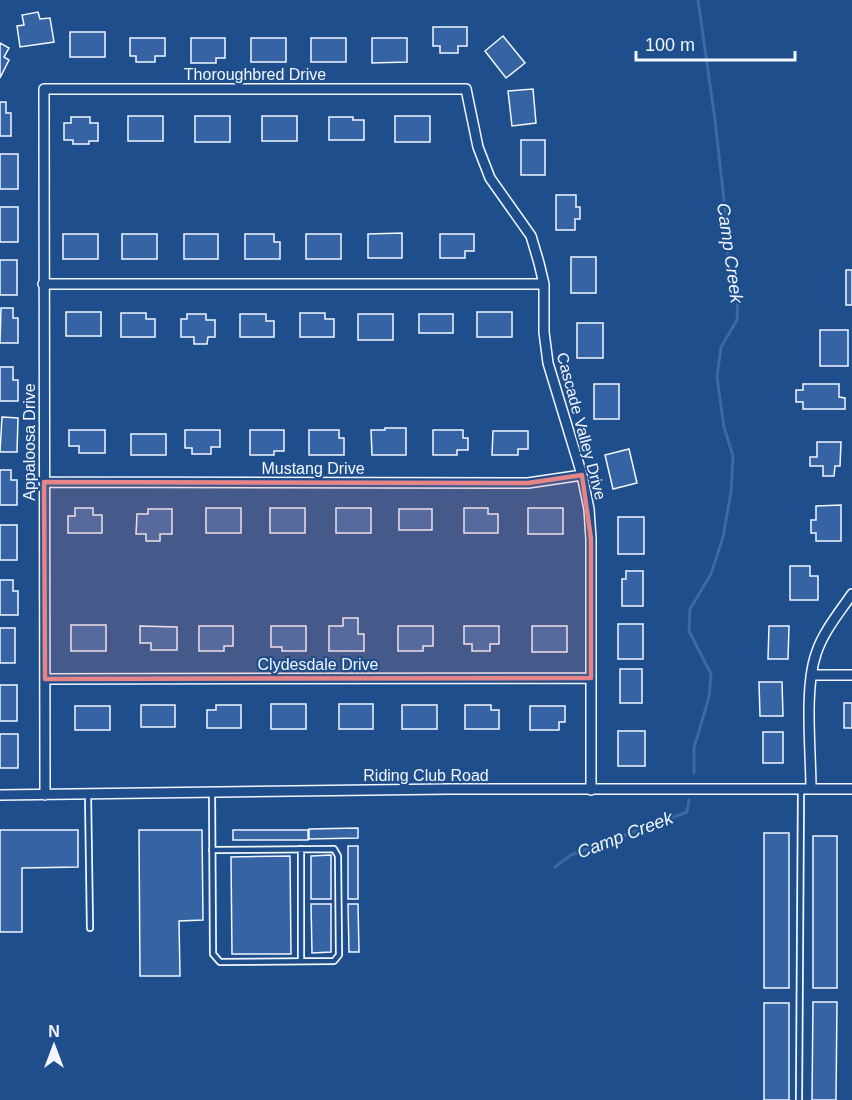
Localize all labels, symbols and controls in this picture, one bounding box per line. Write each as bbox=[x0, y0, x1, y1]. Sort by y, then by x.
scale bar bbox=[636, 24, 795, 62]
text: 100 m bbox=[645, 35, 695, 55]
street label: Thoroughbred Drive bbox=[184, 66, 326, 83]
water label: Camp Creek bbox=[713, 202, 747, 305]
street label: Cascade Valley Drive bbox=[554, 351, 609, 502]
street label: Appaloosa Drive bbox=[21, 383, 38, 501]
street label: Mustang Drive bbox=[261, 460, 365, 477]
street label: Clydesdale Drive bbox=[258, 656, 379, 673]
street label: Riding Club Road bbox=[363, 767, 489, 784]
water label: Camp Creek bbox=[574, 807, 677, 862]
north arrow bbox=[24, 1016, 84, 1076]
text: N bbox=[48, 1023, 60, 1040]

